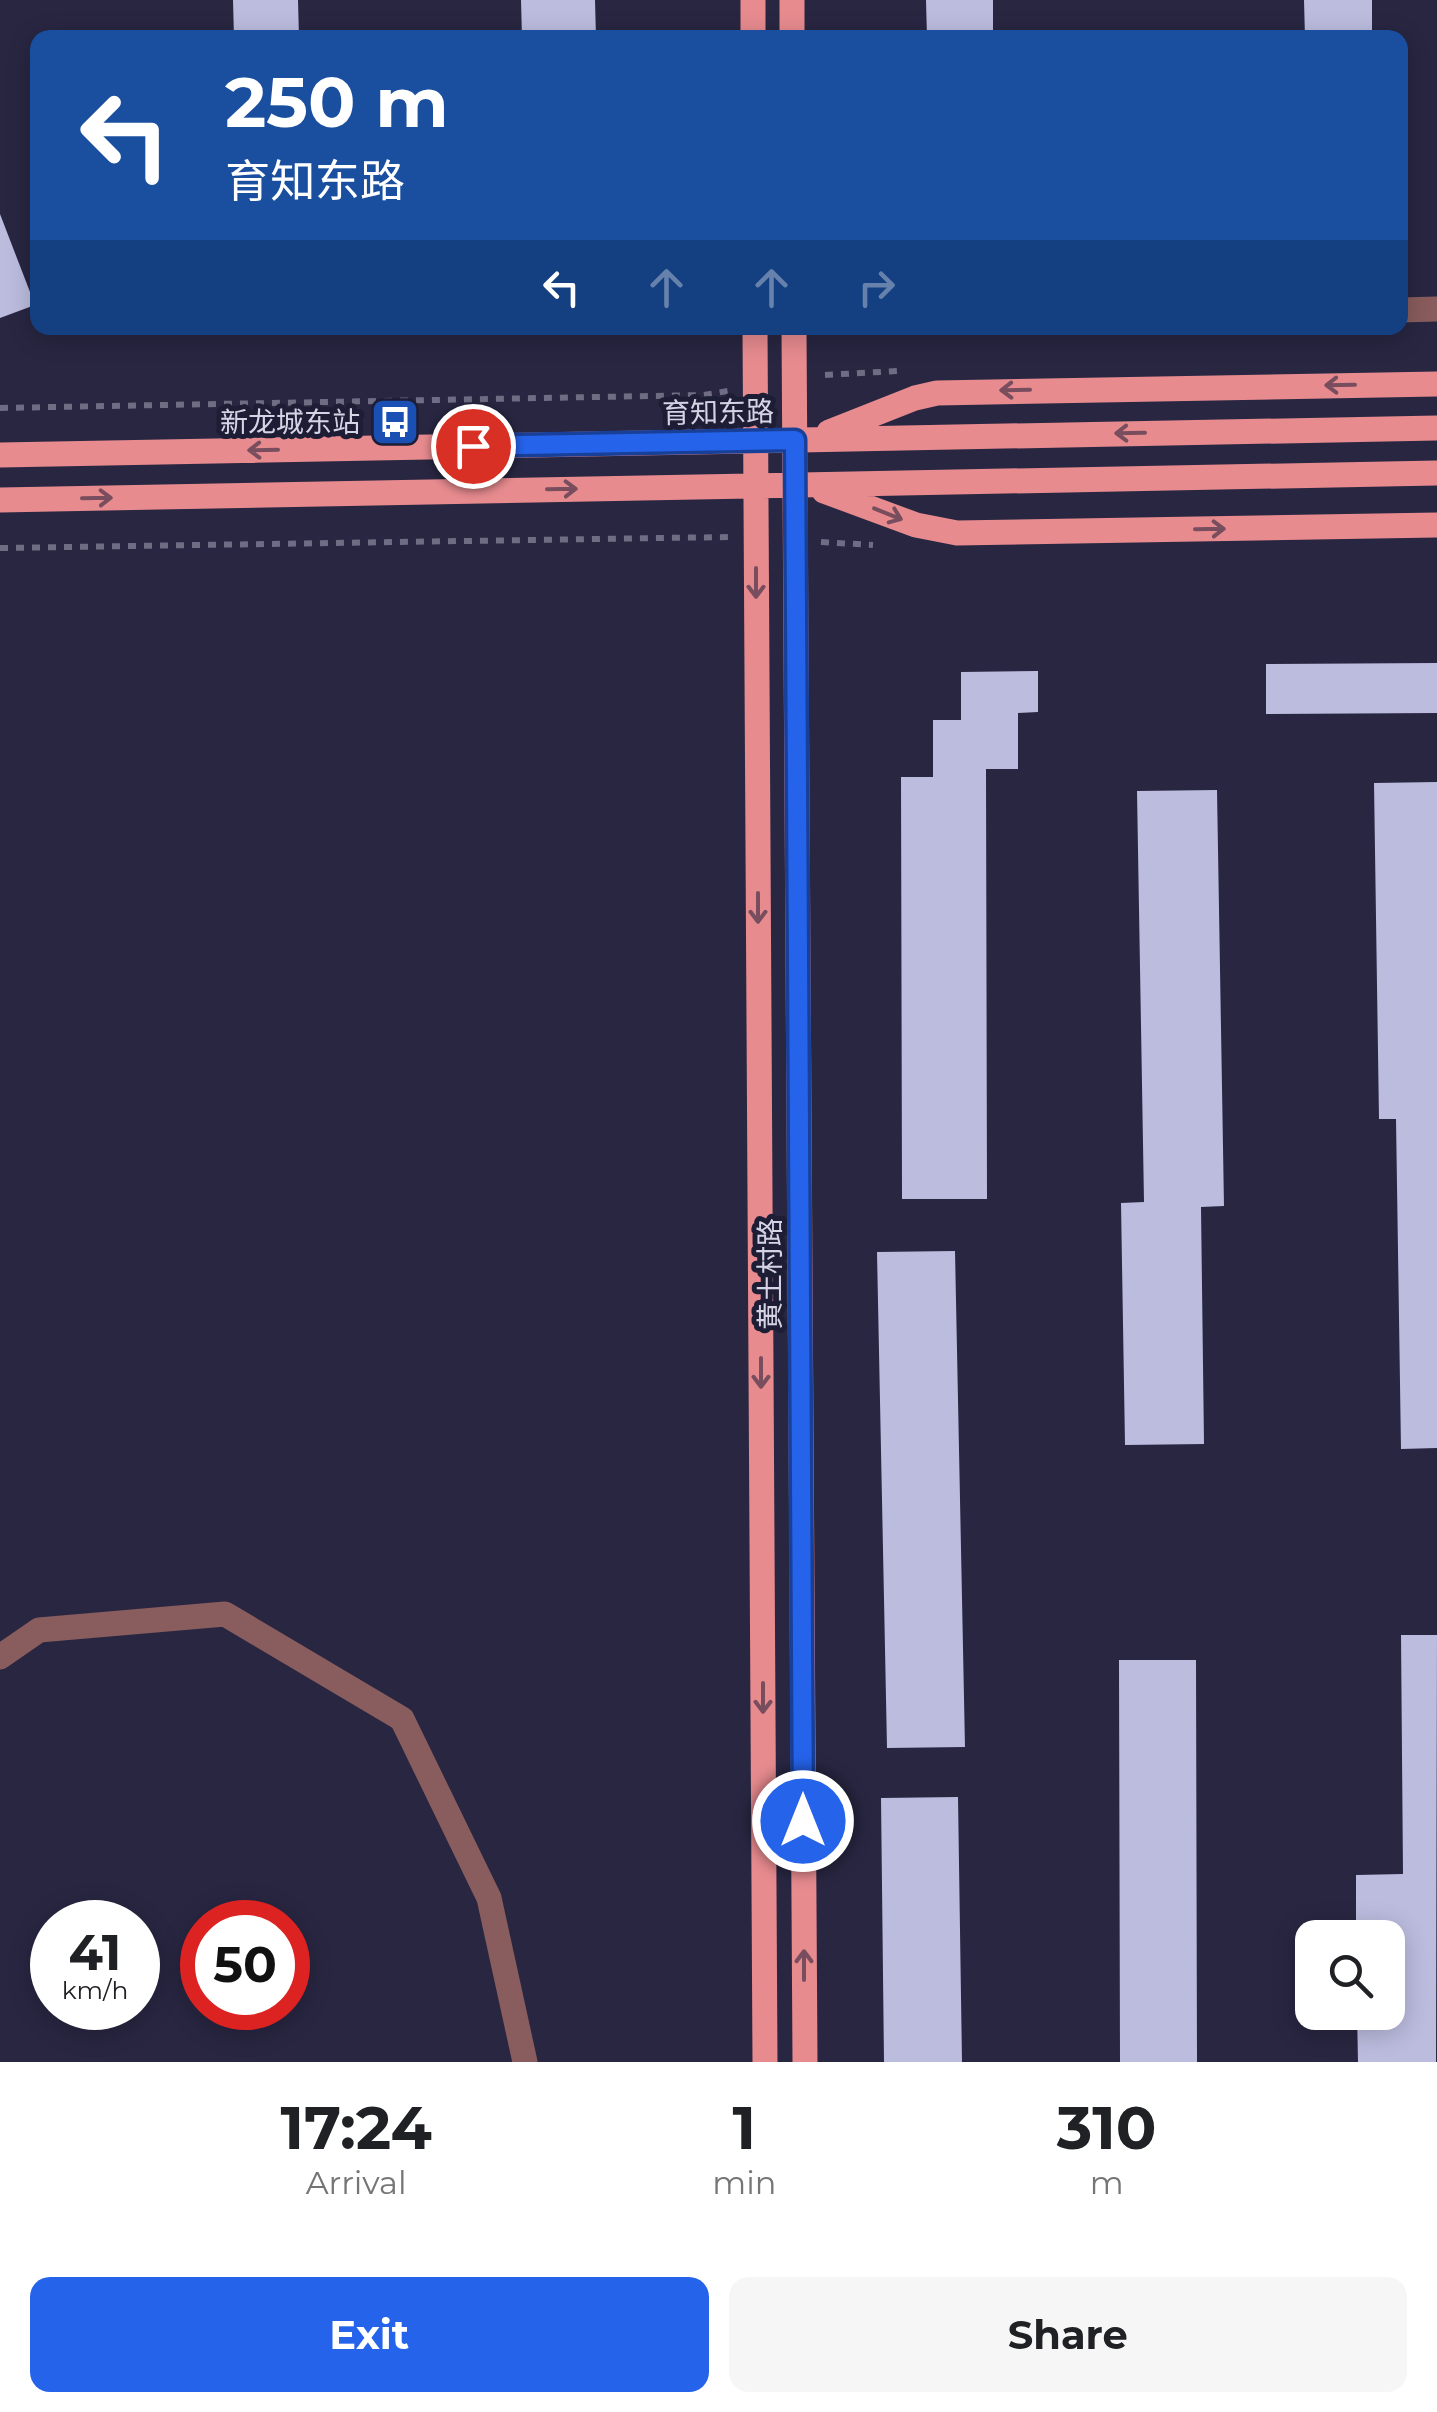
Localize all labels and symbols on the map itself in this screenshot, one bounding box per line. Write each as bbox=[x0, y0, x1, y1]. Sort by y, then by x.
one-way arrow bbox=[1324, 376, 1356, 395]
one-way arrow bbox=[999, 381, 1031, 400]
street label: 育知东路 bbox=[662, 394, 774, 430]
bus stop icon: 新龙城东站 bbox=[369, 396, 421, 448]
pin bbox=[431, 404, 516, 489]
place label: 新龙城东站 bbox=[220, 405, 360, 439]
one-way arrow bbox=[1114, 424, 1146, 443]
one-way arrow bbox=[248, 440, 280, 460]
one-way arrow bbox=[546, 480, 578, 499]
one-way arrow bbox=[80, 488, 113, 508]
one-way arrow bbox=[872, 506, 902, 524]
one-way arrow bbox=[1193, 519, 1225, 538]
one-way arrow bbox=[746, 566, 766, 599]
one-way arrow bbox=[748, 892, 768, 924]
street label: 黄土村路 bbox=[753, 1218, 787, 1330]
one-way arrow bbox=[752, 1356, 770, 1389]
one-way arrow bbox=[754, 1682, 772, 1714]
position arrow bbox=[751, 1769, 855, 1873]
speed limit sign: 50 bbox=[180, 1900, 310, 2030]
one-way arrow bbox=[794, 1949, 814, 1982]

